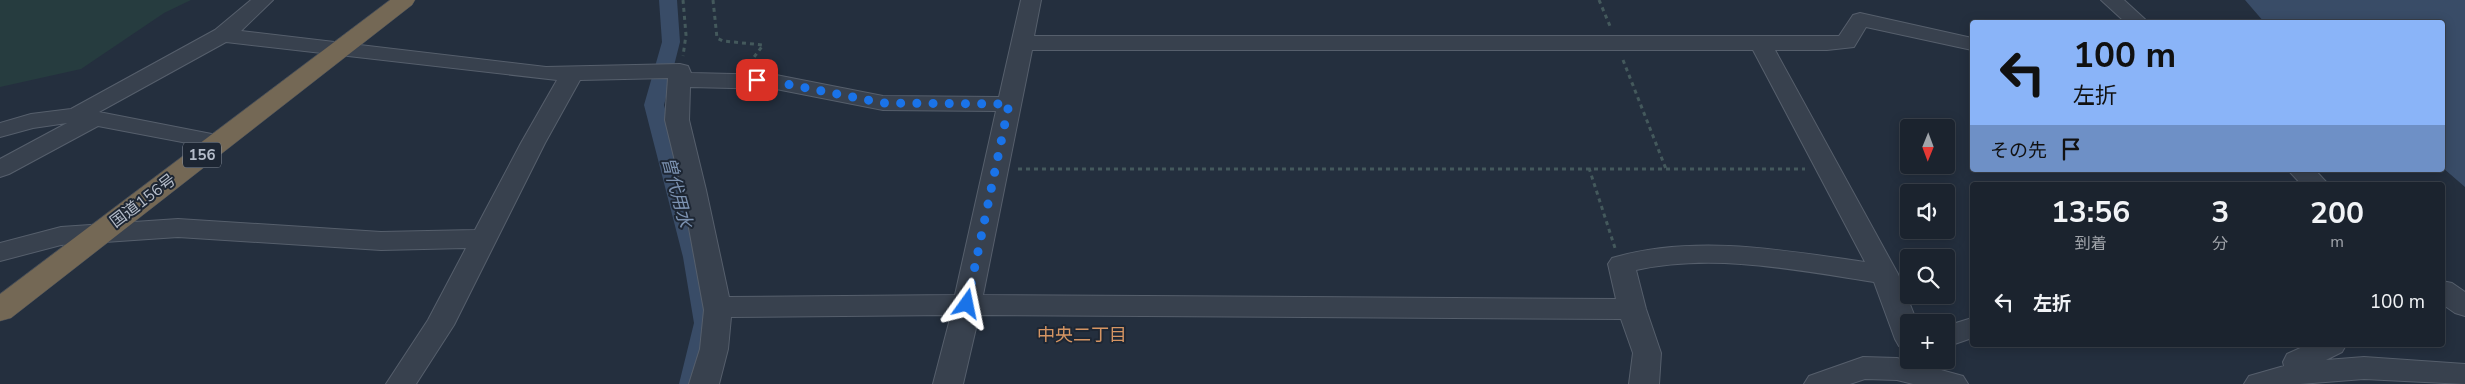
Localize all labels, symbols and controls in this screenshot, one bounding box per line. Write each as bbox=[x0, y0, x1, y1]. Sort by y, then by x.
text: 100 m bbox=[2073, 32, 2176, 79]
icon: left bbox=[1990, 40, 2055, 105]
pin bbox=[736, 59, 778, 101]
icon: arrive bbox=[743, 66, 771, 94]
text: 左折 bbox=[2073, 81, 2117, 111]
north arrow bbox=[1900, 119, 1955, 174]
map controls bbox=[1900, 119, 1955, 369]
icon: arrive bbox=[2057, 135, 2085, 163]
text: その先 bbox=[1990, 138, 2047, 164]
road number: 156 bbox=[183, 142, 221, 168]
water label: 曽代用水 bbox=[656, 154, 698, 232]
street label: 国道156号 bbox=[106, 169, 180, 233]
button: sound bbox=[1900, 184, 1955, 239]
text: 13:56 bbox=[2051, 192, 2130, 233]
text: 3 bbox=[2211, 192, 2229, 233]
text: 200 bbox=[2310, 193, 2364, 234]
text: m bbox=[2330, 231, 2344, 253]
text: 到着 bbox=[2075, 233, 2107, 255]
text: 分 bbox=[2212, 233, 2228, 255]
button: search bbox=[1900, 249, 1955, 304]
position arrow bbox=[940, 277, 992, 329]
icon: left bbox=[1990, 288, 2018, 316]
text: 100 m bbox=[2370, 289, 2425, 315]
text: 左折 bbox=[2033, 291, 2071, 317]
button: + bbox=[1900, 314, 1955, 369]
district label: 中央二丁目 bbox=[1037, 323, 1127, 347]

